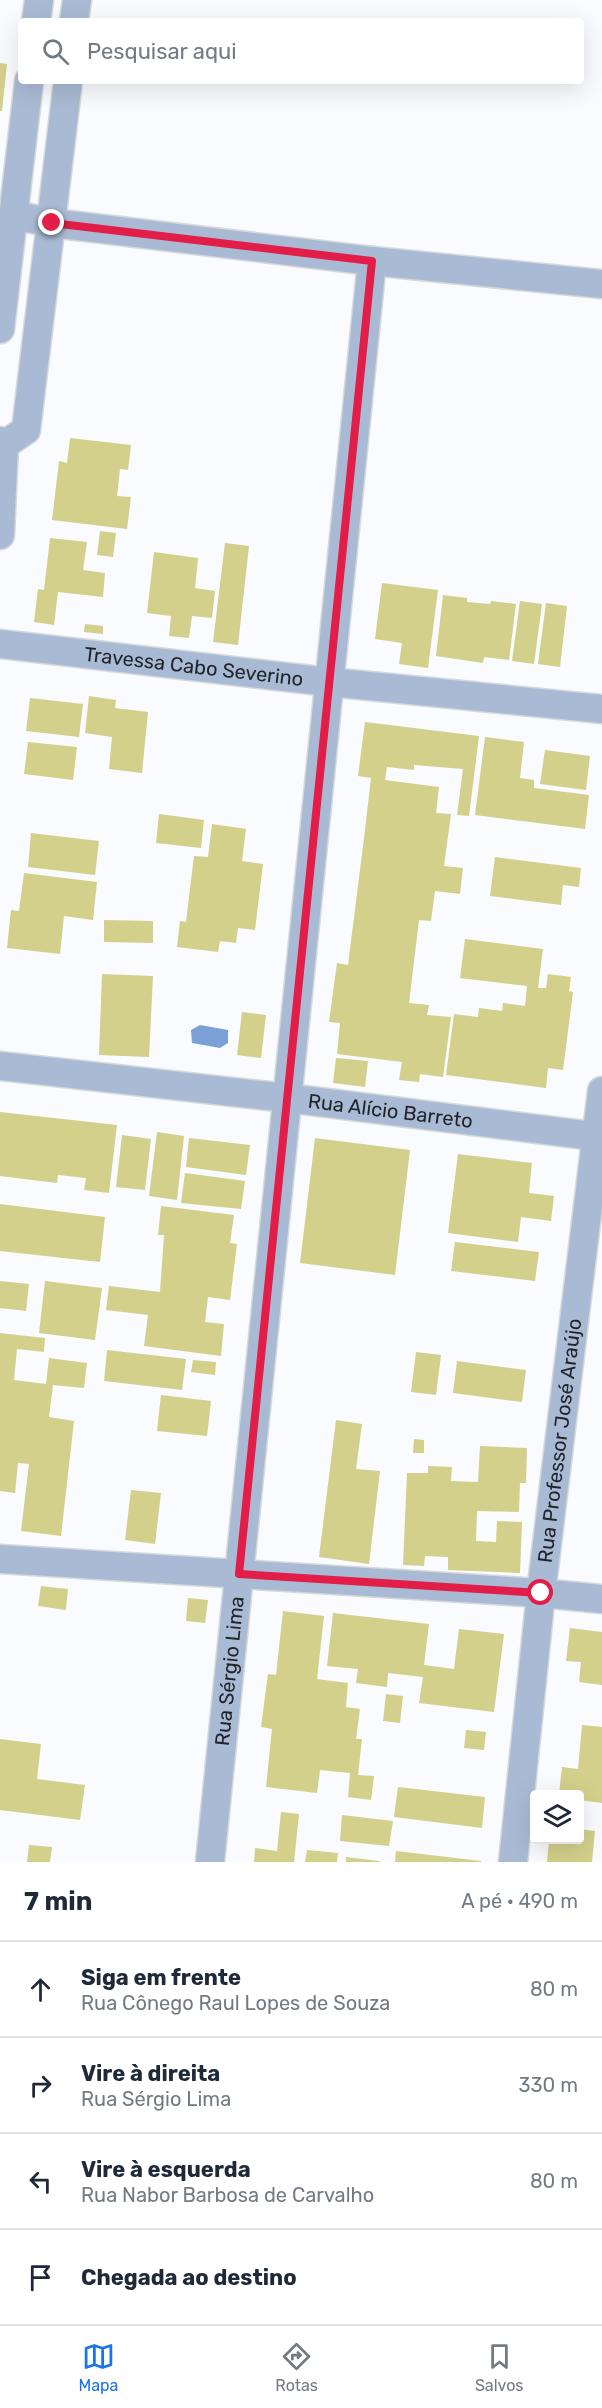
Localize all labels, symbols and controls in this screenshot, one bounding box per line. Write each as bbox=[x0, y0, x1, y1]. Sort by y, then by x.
search box bbox=[18, 18, 584, 84]
icon: search bbox=[39, 35, 72, 68]
text: Pesquisar aqui bbox=[87, 38, 237, 65]
route end bbox=[38, 209, 64, 235]
street label: Travessa Cabo Severino bbox=[83, 642, 305, 691]
street label: Rua Alício Barreto bbox=[307, 1089, 474, 1133]
street label: Rua Professor José Araújo bbox=[533, 1317, 586, 1564]
route start bbox=[527, 1579, 553, 1605]
street label: Rua Sérgio Lima bbox=[210, 1595, 249, 1747]
map controls bbox=[530, 1790, 584, 1844]
button: layers bbox=[530, 1790, 584, 1844]
text: 7 min bbox=[24, 1886, 92, 1917]
text: A pé · 490 m bbox=[461, 1889, 578, 1913]
text: Siga em frente bbox=[81, 1964, 241, 1991]
icon: ahead bbox=[24, 1973, 57, 2006]
text: 80 m bbox=[530, 1977, 578, 2001]
text: Rua Cônego Raul Lopes de Souza bbox=[81, 1991, 390, 2015]
text: Vire à direita bbox=[81, 2060, 220, 2087]
icon: right bbox=[24, 2069, 57, 2102]
text: 330 m bbox=[519, 2073, 578, 2097]
text: Rua Sérgio Lima bbox=[81, 2087, 231, 2111]
text: Vire à esquerda bbox=[81, 2156, 251, 2183]
icon: left bbox=[24, 2165, 57, 2198]
text: 80 m bbox=[530, 2169, 578, 2193]
text: Rua Nabor Barbosa de Carvalho bbox=[81, 2183, 374, 2207]
icon: arrive bbox=[24, 2261, 57, 2294]
text: Chegada ao destino bbox=[81, 2264, 297, 2291]
tab: Mapa bbox=[78, 2340, 118, 2395]
tab: Rotas bbox=[275, 2340, 318, 2395]
tab: Salvos bbox=[475, 2340, 524, 2395]

